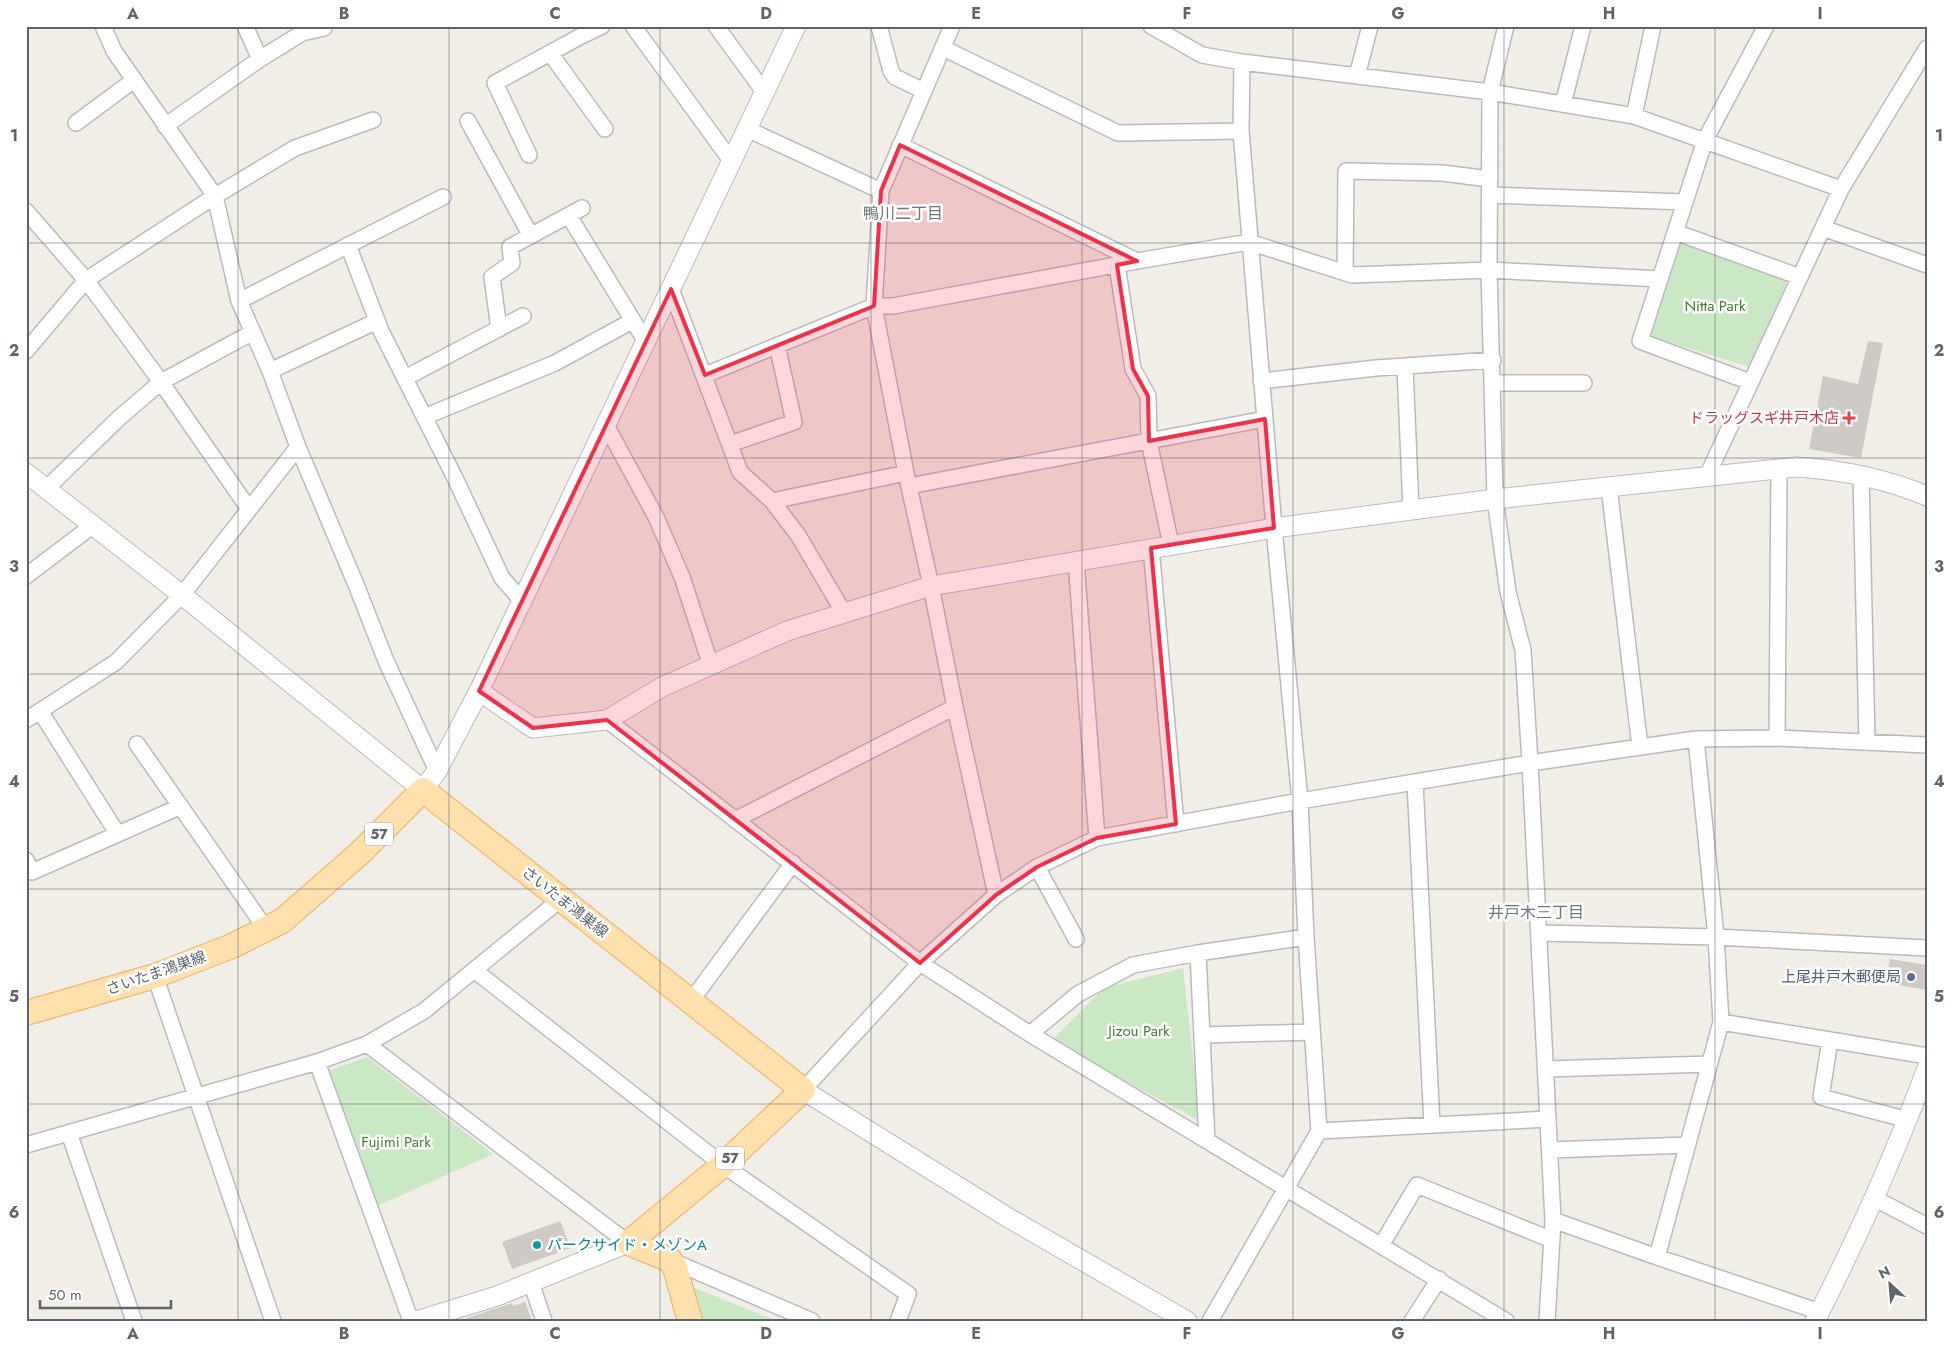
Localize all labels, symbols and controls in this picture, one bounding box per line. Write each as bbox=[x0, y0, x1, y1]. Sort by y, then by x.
text: A bbox=[126, 2, 139, 25]
text: B bbox=[339, 2, 349, 25]
text: C bbox=[549, 2, 561, 25]
text: D bbox=[760, 2, 772, 25]
text: E bbox=[971, 2, 981, 25]
text: F bbox=[1183, 2, 1191, 25]
text: G bbox=[1391, 2, 1405, 25]
text: H bbox=[1603, 2, 1615, 25]
text: I bbox=[1817, 2, 1823, 25]
text: 1 bbox=[10, 124, 18, 147]
text: 1 bbox=[1935, 124, 1943, 147]
district label: 鴨川二丁目 bbox=[863, 202, 943, 225]
park label: Nitta Park bbox=[1684, 295, 1746, 317]
text: 2 bbox=[9, 339, 19, 362]
text: 2 bbox=[1934, 339, 1944, 362]
place label: ドラッグスギ井戸木店 bbox=[1689, 407, 1839, 429]
marker: ドラッグスギ井戸木店 bbox=[1843, 412, 1855, 424]
text: 3 bbox=[9, 555, 19, 578]
text: 3 bbox=[1934, 555, 1944, 578]
text: 4 bbox=[8, 770, 20, 793]
text: 4 bbox=[1933, 770, 1945, 793]
road number: 57 bbox=[365, 822, 393, 846]
street label: さいたま鴻巣線 bbox=[517, 861, 613, 943]
district label: 井戸木三丁目 bbox=[1488, 901, 1584, 924]
street label: さいたま鴻巣線 bbox=[103, 946, 209, 1000]
place label: 上尾井戸木郵便局 bbox=[1781, 966, 1901, 988]
marker: 上尾井戸木郵便局 bbox=[1905, 971, 1917, 983]
text: 5 bbox=[9, 985, 19, 1008]
text: 5 bbox=[1934, 985, 1944, 1008]
park label: Jizou Park bbox=[1106, 1020, 1170, 1042]
park label: Fujimi Park bbox=[361, 1131, 431, 1153]
road number: 57 bbox=[716, 1146, 744, 1170]
text: 6 bbox=[9, 1201, 19, 1224]
text: 6 bbox=[1934, 1201, 1944, 1224]
place label: パークサイド・メゾンA bbox=[547, 1234, 707, 1256]
marker: パークサイド・メゾンA bbox=[531, 1239, 543, 1251]
north arrow bbox=[1866, 1260, 1916, 1310]
text: N bbox=[1875, 1261, 1894, 1284]
scale bar bbox=[40, 1277, 171, 1309]
text: 50 m bbox=[48, 1284, 82, 1306]
text: A bbox=[126, 1322, 139, 1345]
text: B bbox=[339, 1322, 349, 1345]
text: C bbox=[549, 1322, 561, 1345]
text: D bbox=[760, 1322, 772, 1345]
text: E bbox=[971, 1322, 981, 1345]
text: F bbox=[1183, 1322, 1191, 1345]
text: G bbox=[1391, 1322, 1405, 1345]
text: H bbox=[1603, 1322, 1615, 1345]
text: I bbox=[1817, 1322, 1823, 1345]

